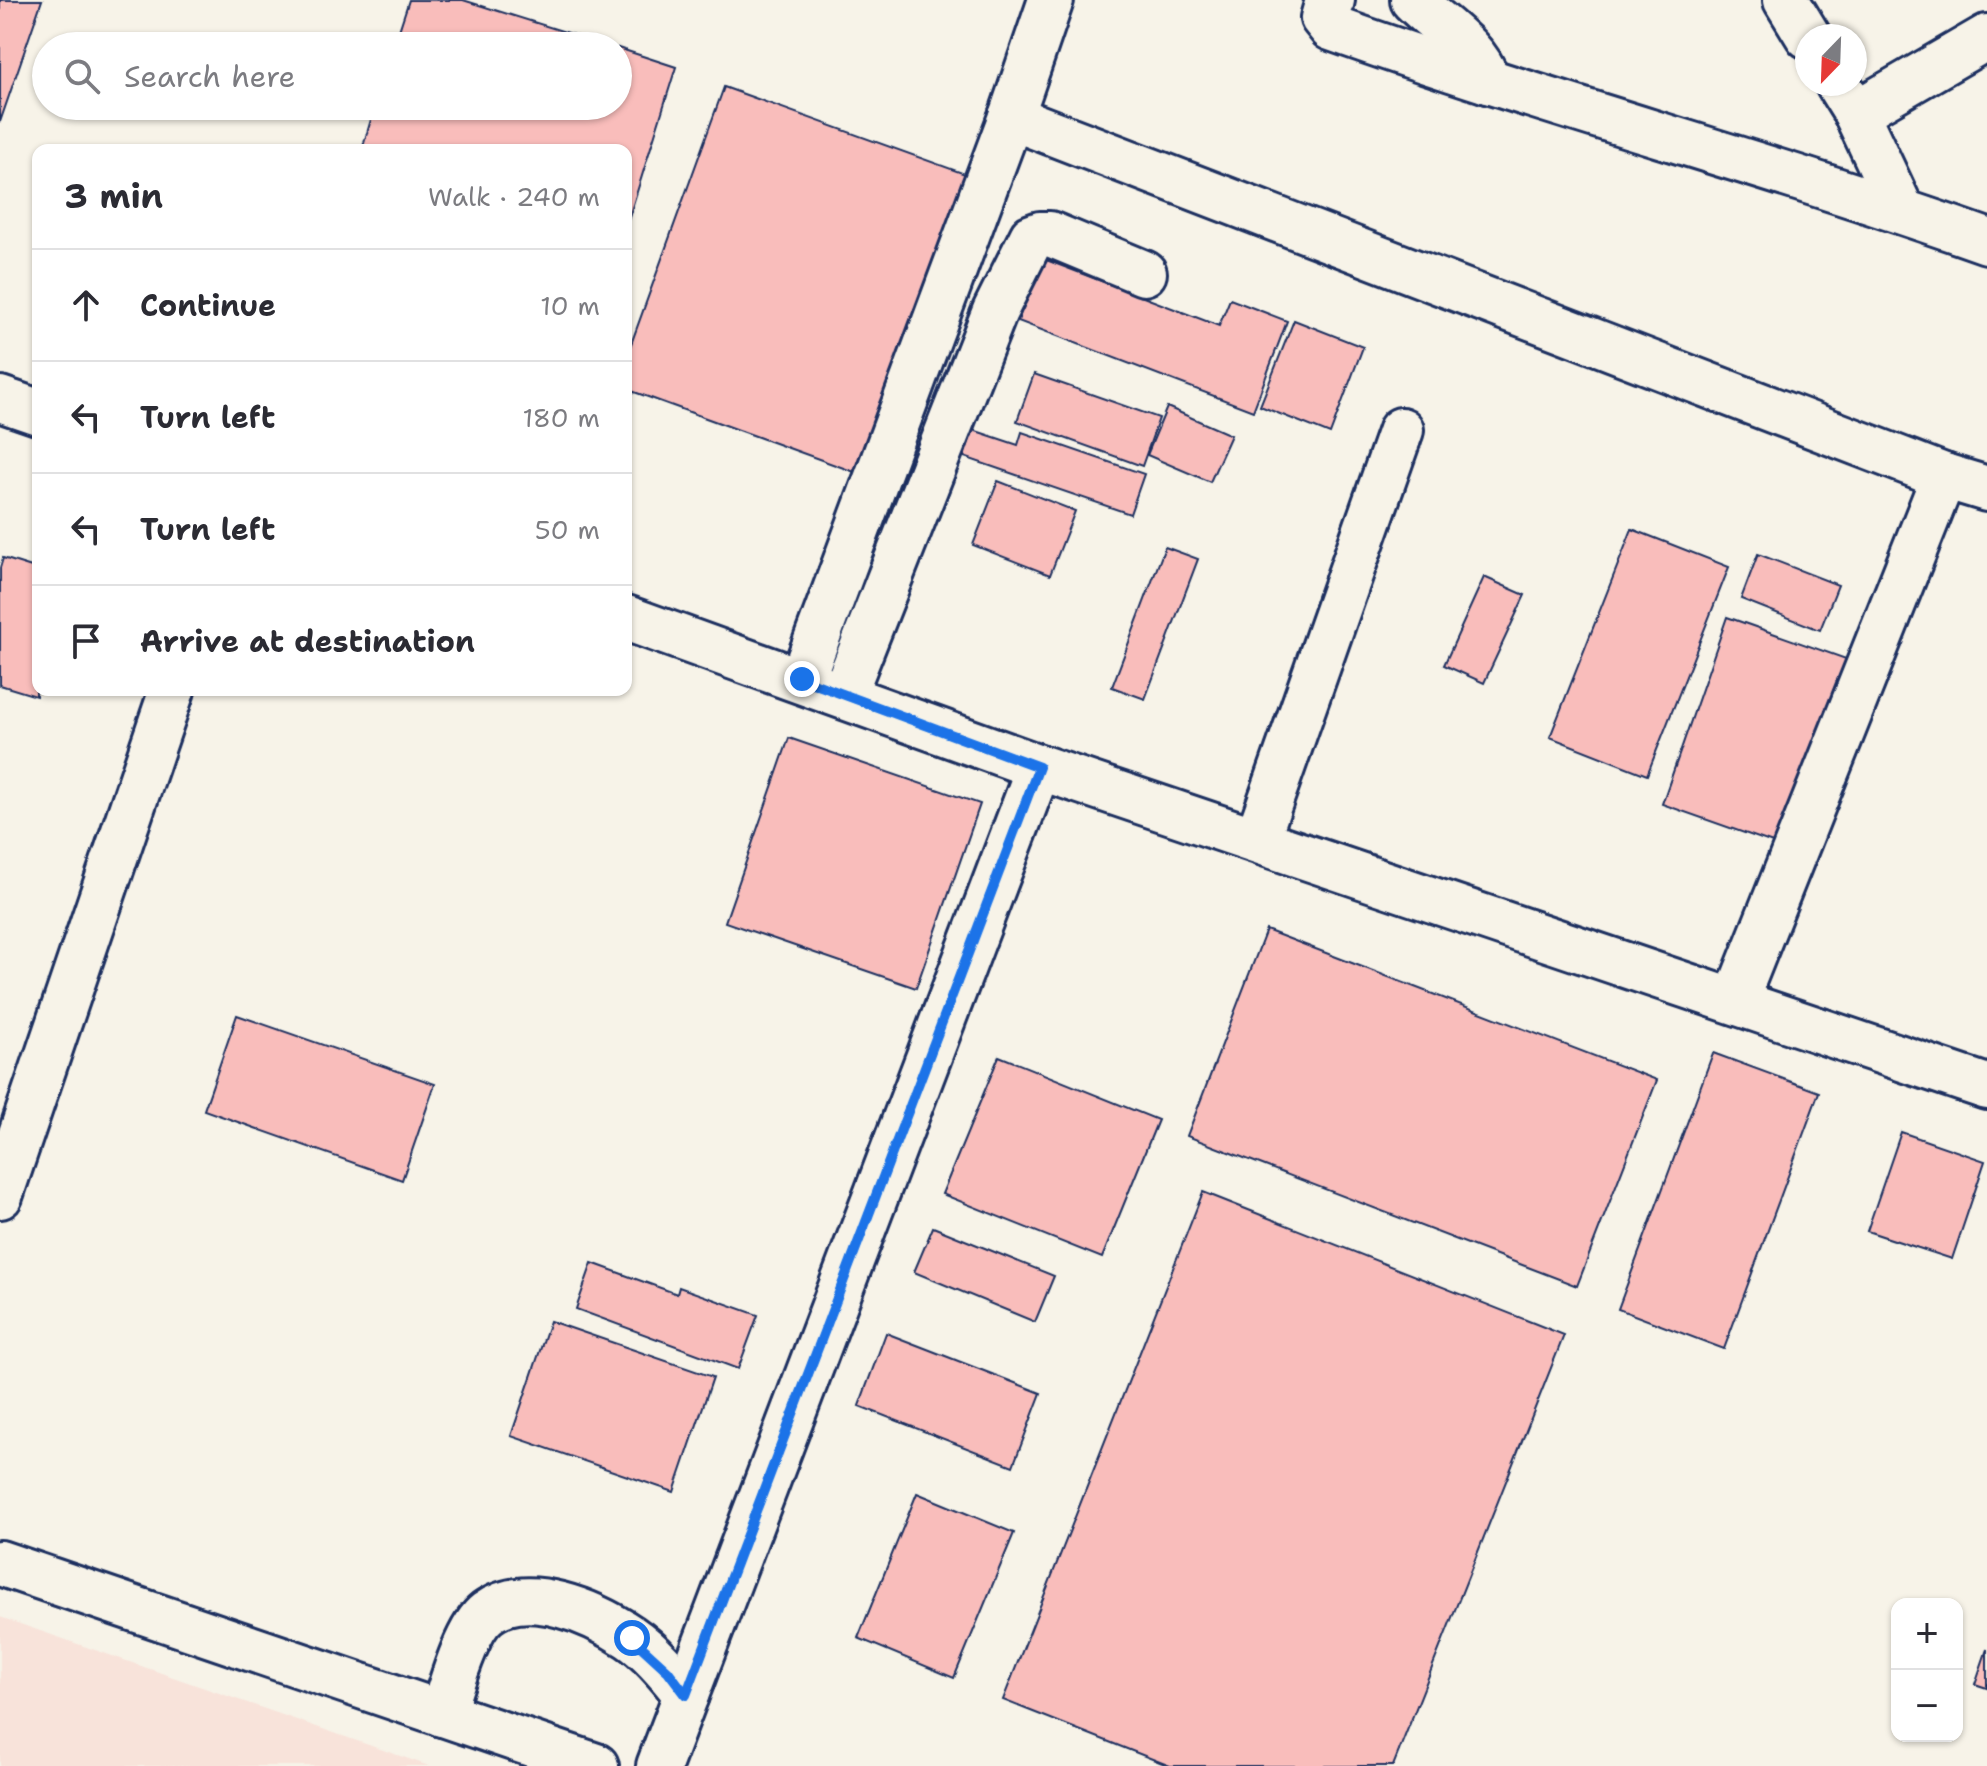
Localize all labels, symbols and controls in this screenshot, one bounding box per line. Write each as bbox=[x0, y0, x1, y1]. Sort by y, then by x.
north arrow bbox=[1795, 24, 1867, 96]
search box bbox=[32, 32, 632, 120]
icon: search bbox=[60, 54, 104, 98]
text: Search here bbox=[124, 56, 295, 97]
text: 3 min bbox=[64, 173, 163, 219]
text: Walk · 240 m bbox=[428, 179, 600, 214]
icon: ahead bbox=[64, 283, 108, 327]
text: Continue bbox=[140, 285, 276, 326]
text: 10 m bbox=[540, 288, 600, 323]
icon: left bbox=[64, 395, 108, 439]
text: Turn left bbox=[140, 397, 275, 438]
text: 180 m bbox=[522, 400, 600, 435]
icon: left bbox=[64, 507, 108, 551]
text: Turn left bbox=[140, 509, 275, 550]
text: 50 m bbox=[535, 512, 600, 547]
icon: arrive bbox=[64, 619, 108, 663]
text: Arrive at destination bbox=[140, 621, 475, 662]
route end bbox=[784, 661, 820, 697]
map controls bbox=[1891, 1598, 1963, 1742]
button: + bbox=[1891, 1598, 1963, 1670]
route start bbox=[614, 1620, 650, 1656]
button: − bbox=[1891, 1670, 1963, 1742]

